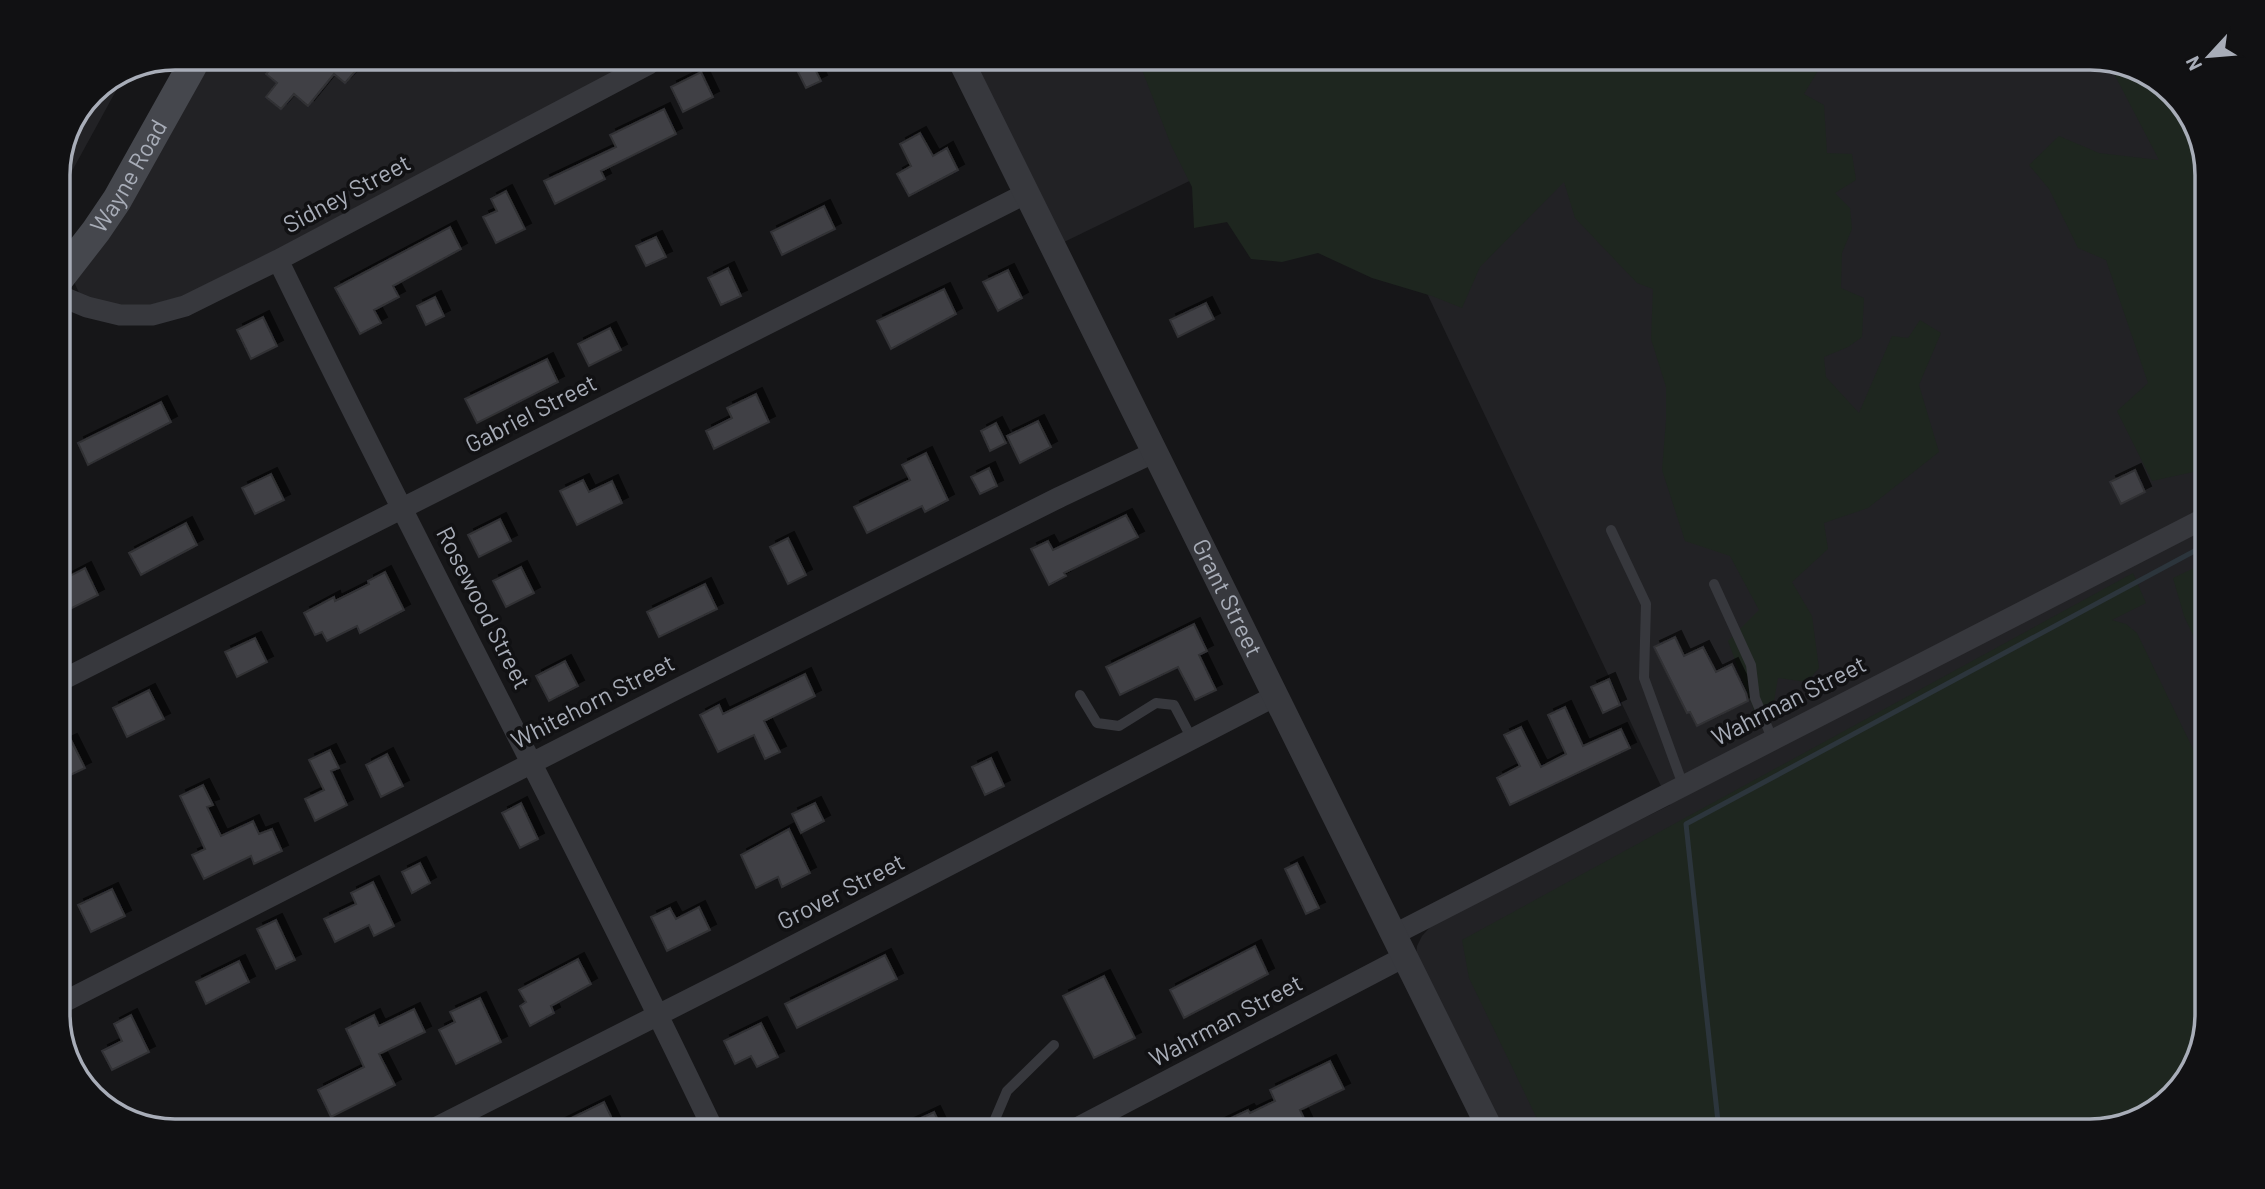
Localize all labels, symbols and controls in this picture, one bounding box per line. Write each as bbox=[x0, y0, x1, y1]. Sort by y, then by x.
north arrow bbox=[2174, 21, 2244, 91]
text: N bbox=[2180, 53, 2206, 74]
street label: Wayne Road bbox=[83, 114, 172, 238]
street label: Sidney Street bbox=[278, 147, 415, 238]
street label: Gabriel Street bbox=[460, 367, 601, 458]
street label: Rosewood Street bbox=[431, 521, 538, 693]
street label: Grant Street bbox=[1187, 534, 1270, 661]
street label: Whitehorn Street bbox=[506, 647, 679, 754]
street label: Wahrman Street bbox=[1706, 648, 1870, 751]
street label: Grover Street bbox=[772, 846, 909, 935]
street label: Wahrman Street bbox=[1144, 967, 1307, 1072]

